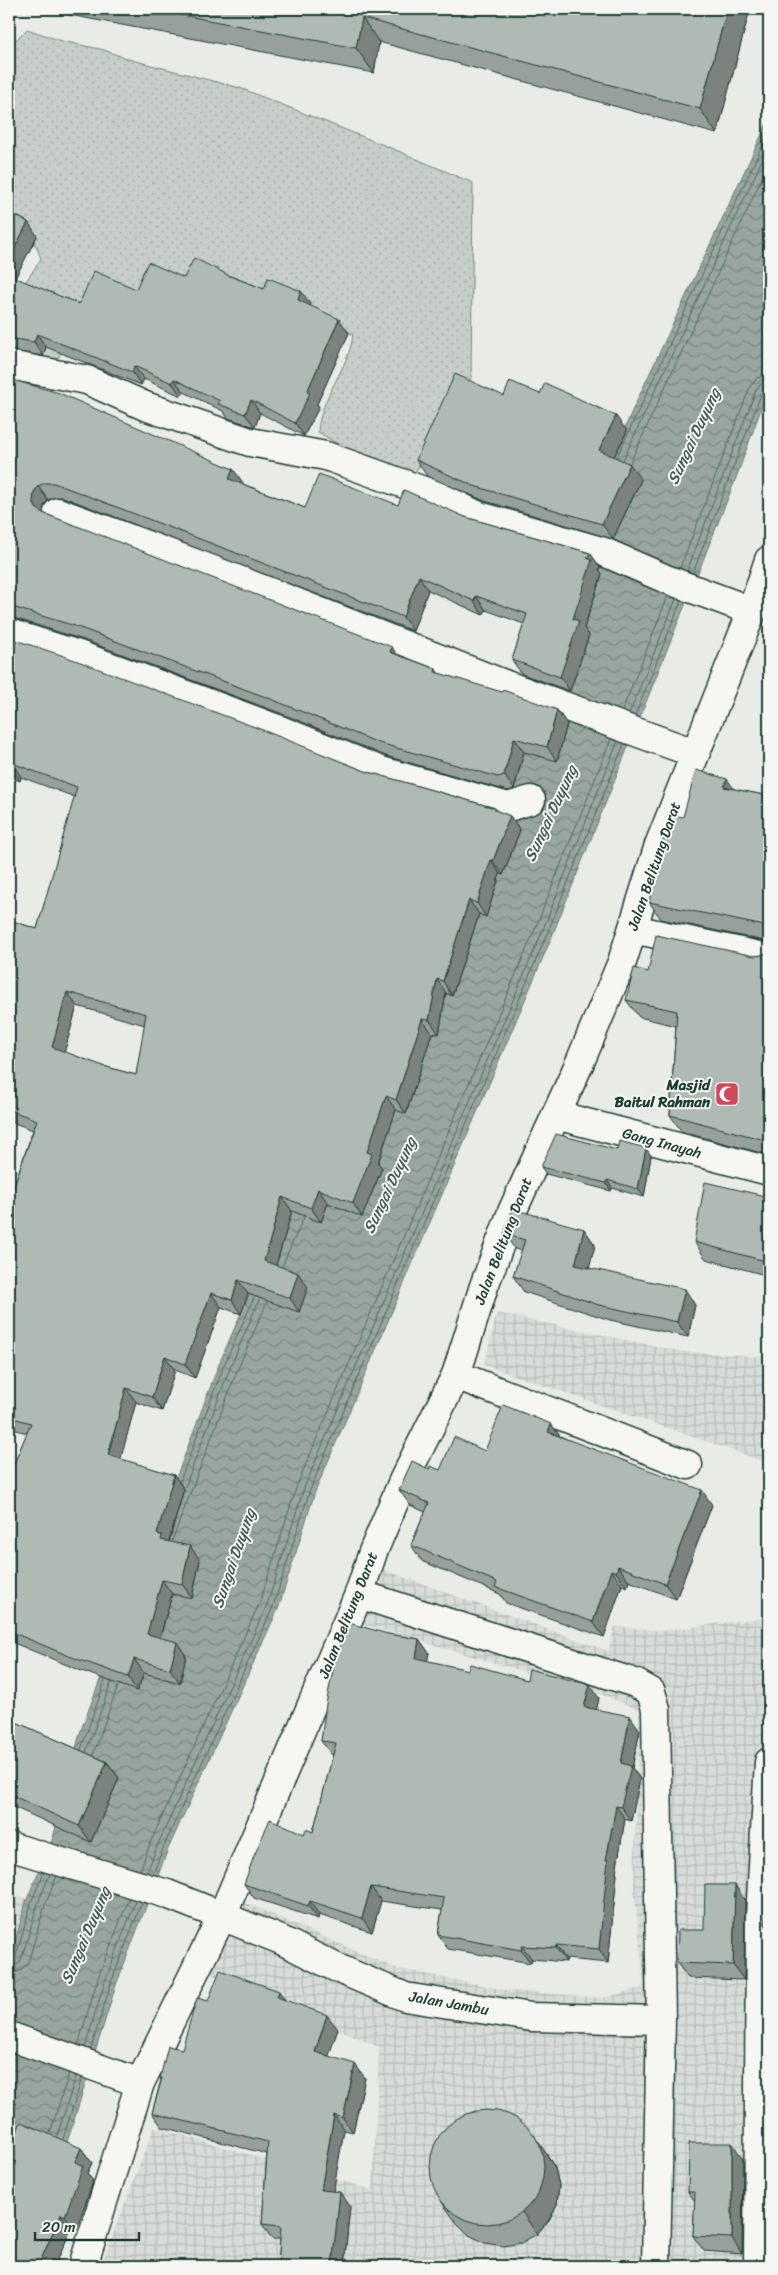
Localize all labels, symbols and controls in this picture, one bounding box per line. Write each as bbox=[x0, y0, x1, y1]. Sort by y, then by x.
water label: Sungai Duyung bbox=[658, 381, 729, 489]
water label: Sungai Duyung bbox=[515, 758, 586, 866]
street label: Jalan Belitung Darat bbox=[619, 798, 688, 935]
place label: Masjid Baitul Rahman bbox=[614, 1072, 712, 1115]
mosque icon: Masjid Baitul Rahman bbox=[714, 1081, 740, 1107]
street label: Gang Inayah bbox=[619, 1120, 705, 1166]
water label: Sungai Duyung bbox=[354, 1130, 425, 1238]
street label: Jalan Belitung Darat bbox=[466, 1173, 539, 1309]
water label: Sungai Duyung bbox=[203, 1503, 265, 1612]
street label: Jalan Belitung Darat bbox=[310, 1547, 385, 1683]
water label: Sungai Duyung bbox=[52, 1880, 120, 1989]
street label: Jalan Jambu bbox=[406, 1983, 491, 2023]
scale bar bbox=[35, 2210, 139, 2242]
text: 20 m bbox=[42, 2214, 76, 2240]

